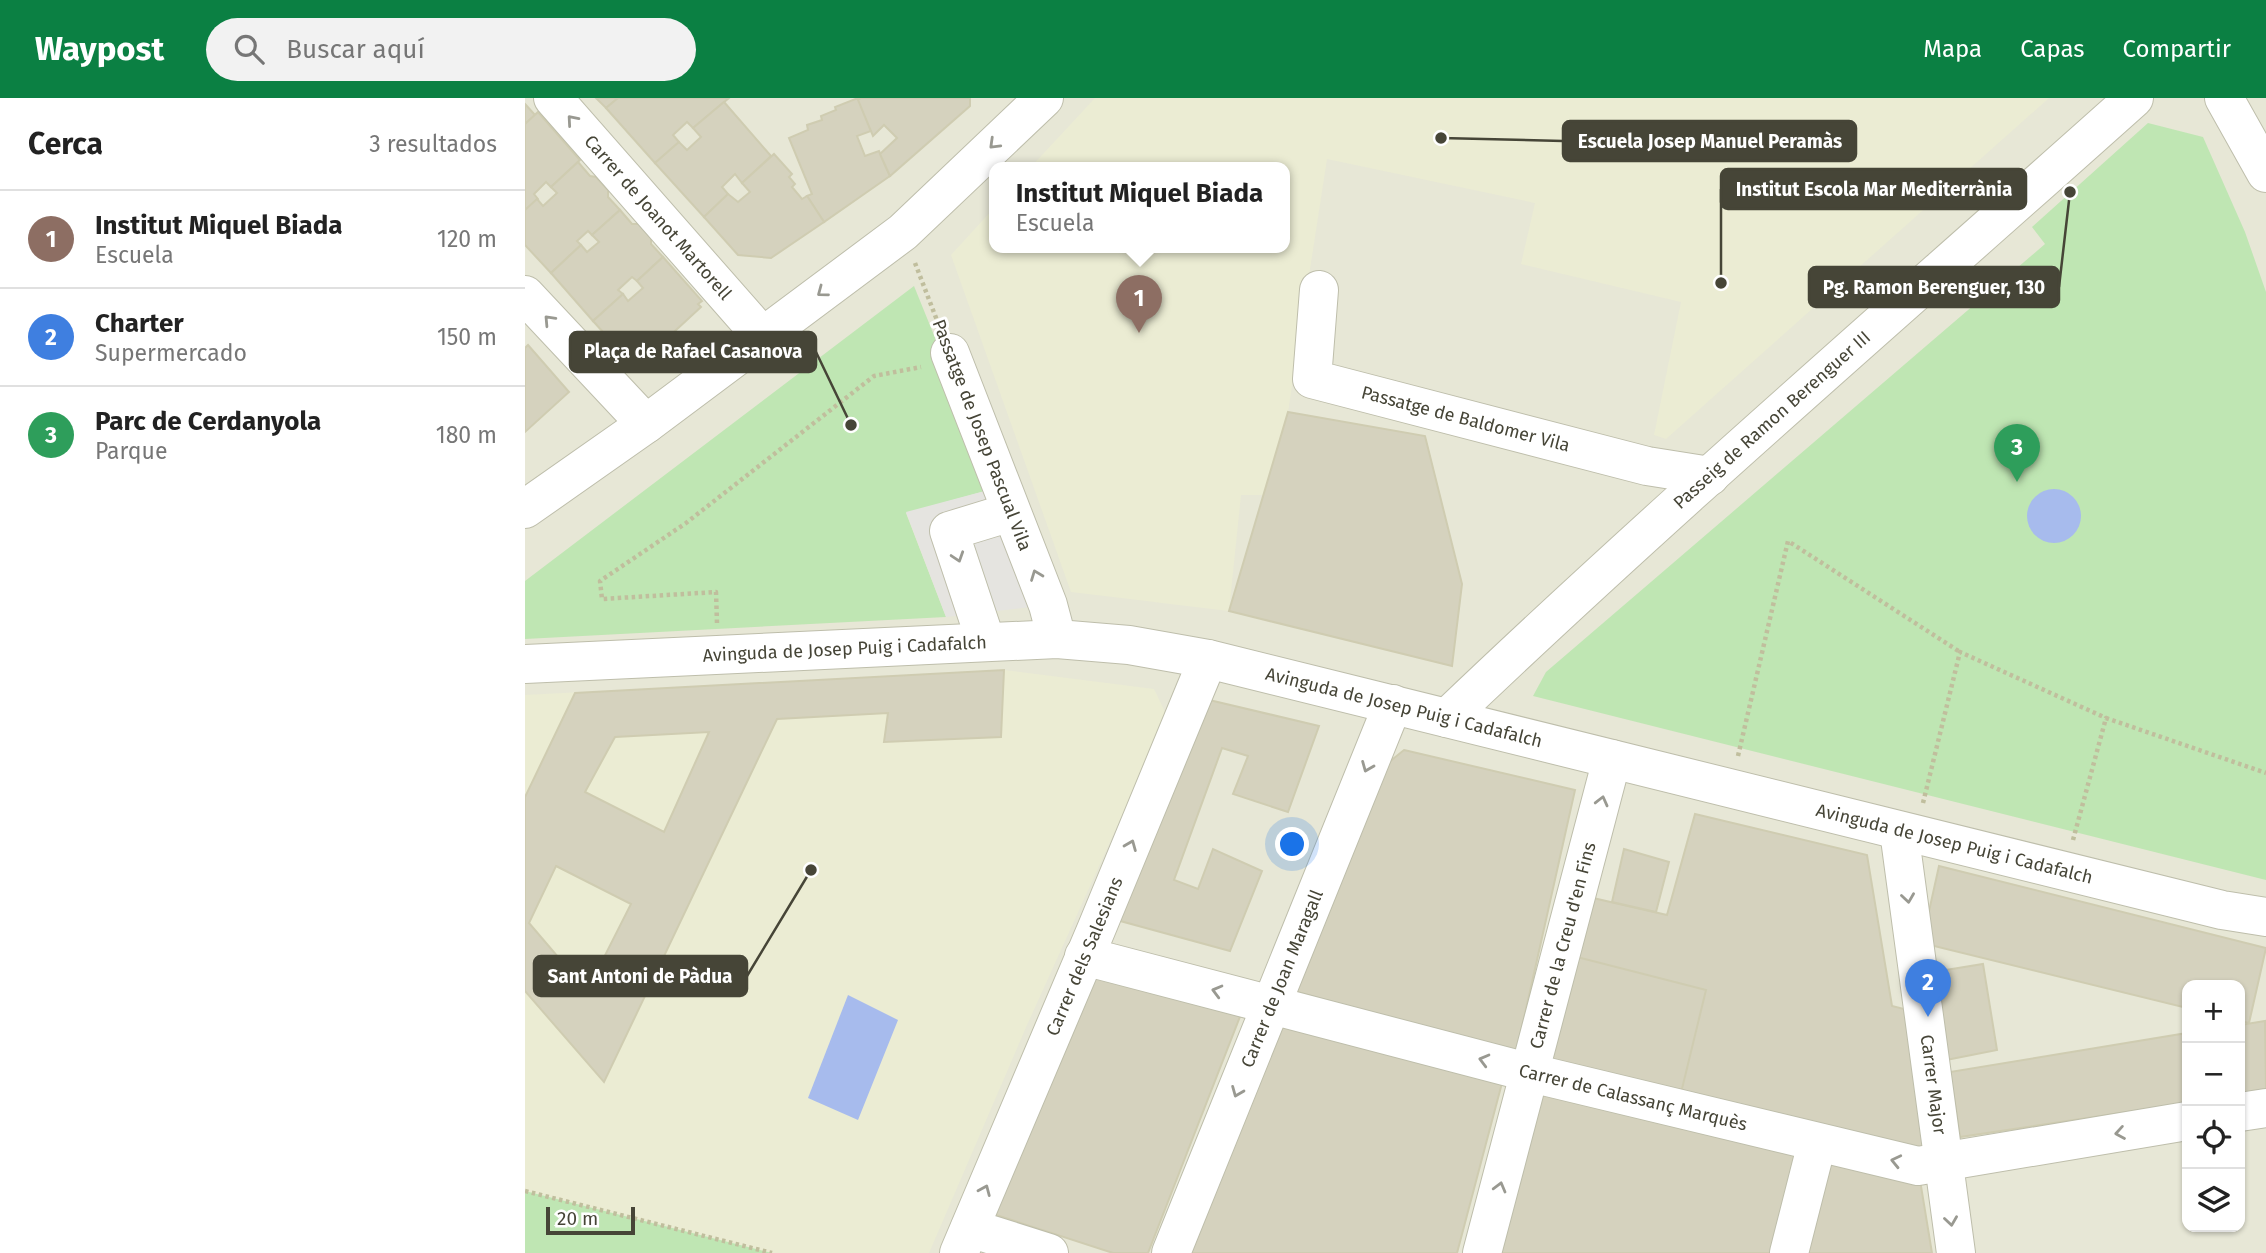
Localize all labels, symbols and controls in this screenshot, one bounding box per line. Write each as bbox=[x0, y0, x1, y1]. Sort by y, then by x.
search box bbox=[206, 18, 696, 81]
text: Waypost bbox=[35, 29, 164, 69]
icon: search bbox=[230, 30, 268, 68]
text: Buscar aquí bbox=[286, 34, 425, 65]
text: Mapa bbox=[1923, 35, 1982, 63]
text: Capas bbox=[2020, 35, 2084, 63]
text: Compartir bbox=[2122, 35, 2231, 63]
one-way arrow bbox=[568, 115, 580, 128]
callout: Escuela Josep Manuel Peramàs bbox=[1563, 121, 1856, 161]
text: Cerca bbox=[28, 126, 103, 162]
text: 3 resultados bbox=[369, 130, 497, 158]
street label: Carrer de Joanot Martorell bbox=[580, 130, 736, 304]
text: Escuela Josep Manuel Peramàs bbox=[1578, 130, 1842, 153]
one-way arrow bbox=[989, 136, 1002, 149]
popup bbox=[989, 162, 1290, 253]
callout: Institut Escola Mar Mediterrània bbox=[1721, 169, 2026, 209]
text: Institut Miquel Biada bbox=[1016, 178, 1263, 209]
text: Institut Escola Mar Mediterrània bbox=[1736, 178, 2012, 201]
text: Escuela bbox=[1016, 209, 1094, 237]
text: Institut Miquel Biada bbox=[95, 210, 343, 241]
text: 1 bbox=[46, 225, 56, 253]
text: 120 m bbox=[437, 225, 497, 253]
text: Escuela bbox=[95, 241, 174, 269]
callout: Pg. Ramon Berenguer, 130 bbox=[1809, 267, 2059, 307]
pin: 1 bbox=[1116, 275, 1162, 333]
text: Pg. Ramon Berenguer, 130 bbox=[1823, 276, 2045, 299]
one-way arrow bbox=[817, 284, 830, 297]
text: Charter bbox=[95, 308, 184, 339]
one-way arrow bbox=[545, 315, 557, 328]
street label: Passatge de Josep Pascual Vila bbox=[928, 316, 1036, 554]
text: 2 bbox=[45, 323, 57, 351]
text: 150 m bbox=[437, 323, 497, 351]
street label: Passeig de Ramon Berenguer III bbox=[1669, 326, 1875, 514]
callout: Plaça de Rafael Casanova bbox=[570, 332, 816, 372]
text: Supermercado bbox=[95, 339, 247, 367]
text: Plaça de Rafael Casanova bbox=[584, 340, 802, 363]
street label: Passatge de Baldomer Vila bbox=[1359, 381, 1572, 457]
text: Parc de Cerdanyola bbox=[95, 406, 321, 437]
text: 3 bbox=[45, 421, 57, 449]
text: 180 m bbox=[436, 421, 497, 449]
pin: 3 bbox=[1994, 424, 2040, 482]
text: Parque bbox=[95, 437, 167, 465]
one-way arrow bbox=[950, 551, 964, 563]
one-way arrow bbox=[1030, 569, 1044, 581]
street label: Avinguda de Josep Puig i Cadafalch bbox=[702, 631, 987, 667]
street label: Avinguda de Josep Puig i Cadafalch bbox=[1263, 663, 1545, 752]
one-way arrow bbox=[1362, 760, 1376, 772]
one-way arrow bbox=[1593, 795, 1608, 807]
street label: Avinguda de Josep Puig i Cadafalch bbox=[1814, 799, 2095, 889]
your location bbox=[1275, 827, 1309, 861]
one-way arrow bbox=[1123, 840, 1137, 853]
street label: Carrer de la Creu d'en Fins bbox=[1525, 840, 1601, 1051]
street label: Carrer dels Salesians bbox=[1041, 874, 1128, 1039]
street label: Carrer de Joan Maragall bbox=[1236, 886, 1328, 1071]
one-way arrow bbox=[1900, 892, 1915, 904]
callout: Sant Antoni de Pàdua bbox=[534, 956, 747, 996]
pin: 2 bbox=[1905, 959, 1951, 1017]
text: Sant Antoni de Pàdua bbox=[547, 965, 733, 988]
map controls bbox=[2182, 980, 2245, 1232]
button: + bbox=[2182, 980, 2245, 1043]
one-way arrow bbox=[1211, 985, 1223, 999]
street label: Carrer Major bbox=[1916, 1033, 1951, 1136]
button: − bbox=[2182, 1043, 2245, 1106]
one-way arrow bbox=[1478, 1054, 1490, 1069]
street label: Carrer de Calassanç Marquès bbox=[1516, 1059, 1749, 1136]
one-way arrow bbox=[1231, 1085, 1245, 1097]
button: locate bbox=[2182, 1106, 2245, 1169]
one-way arrow bbox=[2114, 1125, 2126, 1140]
one-way arrow bbox=[1890, 1154, 1902, 1169]
button: layers bbox=[2182, 1169, 2245, 1232]
one-way arrow bbox=[1492, 1181, 1506, 1193]
one-way arrow bbox=[977, 1185, 991, 1197]
scale bar bbox=[546, 1204, 635, 1236]
text: 20 m bbox=[557, 1207, 598, 1230]
one-way arrow bbox=[1944, 1215, 1959, 1227]

